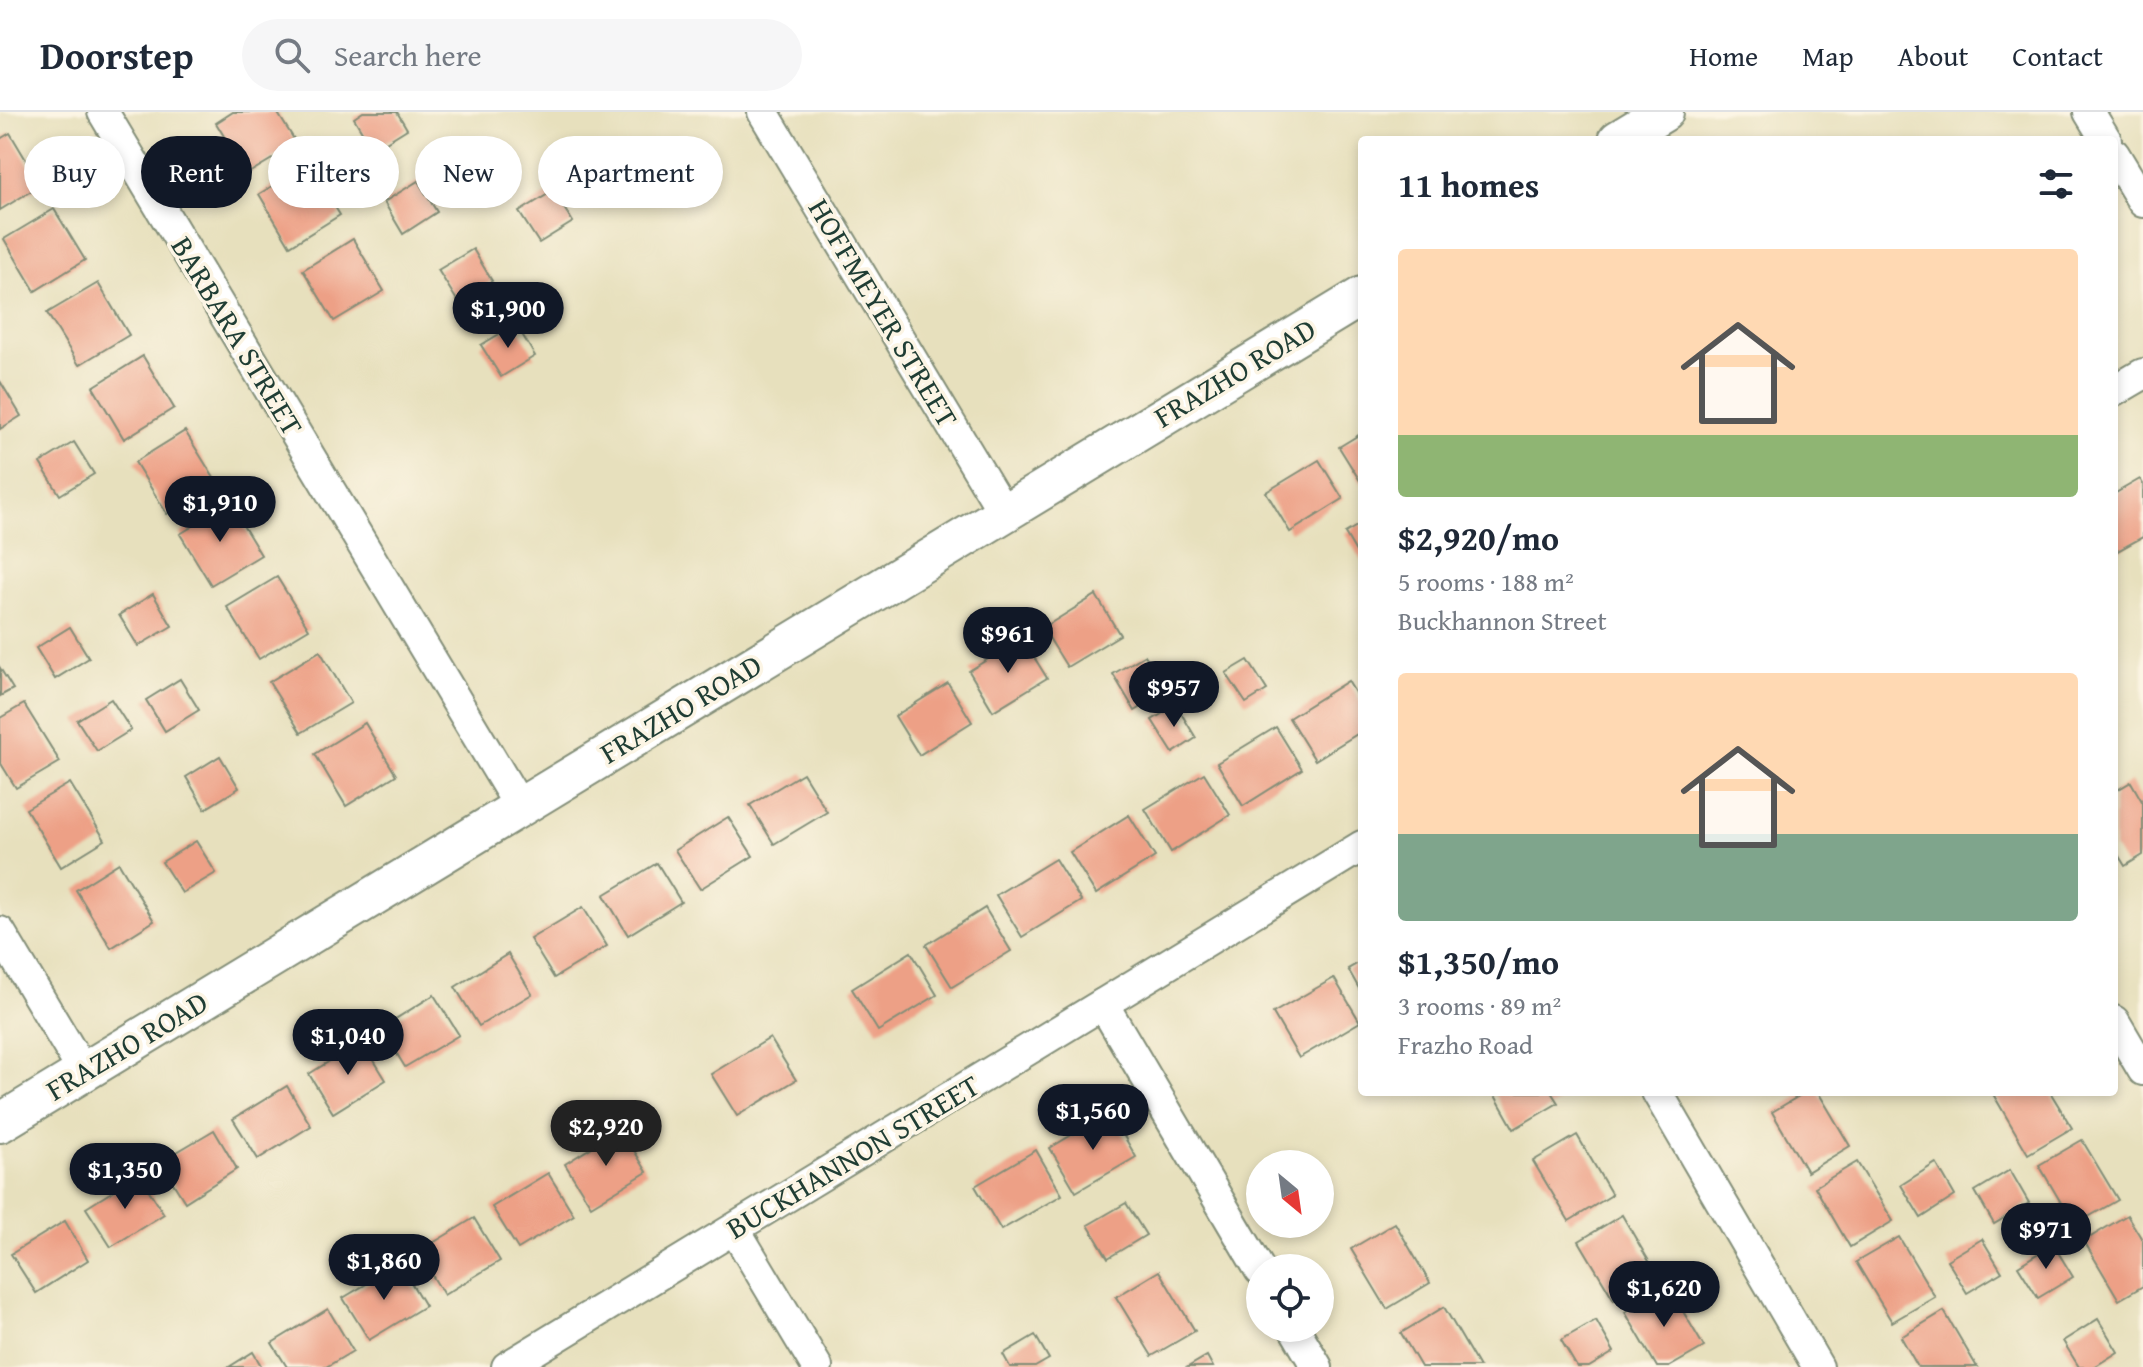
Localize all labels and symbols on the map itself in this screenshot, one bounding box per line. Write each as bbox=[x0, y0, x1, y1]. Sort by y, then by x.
street label: HOFFMEYER STREET bbox=[798, 190, 970, 435]
street label: BARBARA STREET bbox=[161, 227, 315, 444]
pin: $1,900 bbox=[443, 282, 573, 350]
street label: FRAZHO ROAD bbox=[1145, 306, 1324, 438]
pin: $1,910 bbox=[155, 476, 285, 544]
pin: $961 bbox=[961, 607, 1055, 675]
street label: FRAZHO ROAD bbox=[591, 642, 770, 774]
pin: $957 bbox=[1127, 661, 1221, 729]
street label: FRAZHO ROAD bbox=[37, 979, 216, 1111]
pin: $1,040 bbox=[283, 1009, 413, 1077]
street label: BUCKHANNON STREET bbox=[718, 1063, 988, 1249]
pin: $1,560 bbox=[1028, 1084, 1158, 1152]
pin: $2,920 bbox=[541, 1100, 671, 1168]
pin: $1,350 bbox=[60, 1143, 190, 1211]
north arrow bbox=[1246, 1150, 1334, 1238]
pin: $971 bbox=[1999, 1203, 2093, 1271]
pin: $1,860 bbox=[319, 1234, 449, 1302]
pin: $1,620 bbox=[1599, 1261, 1729, 1329]

